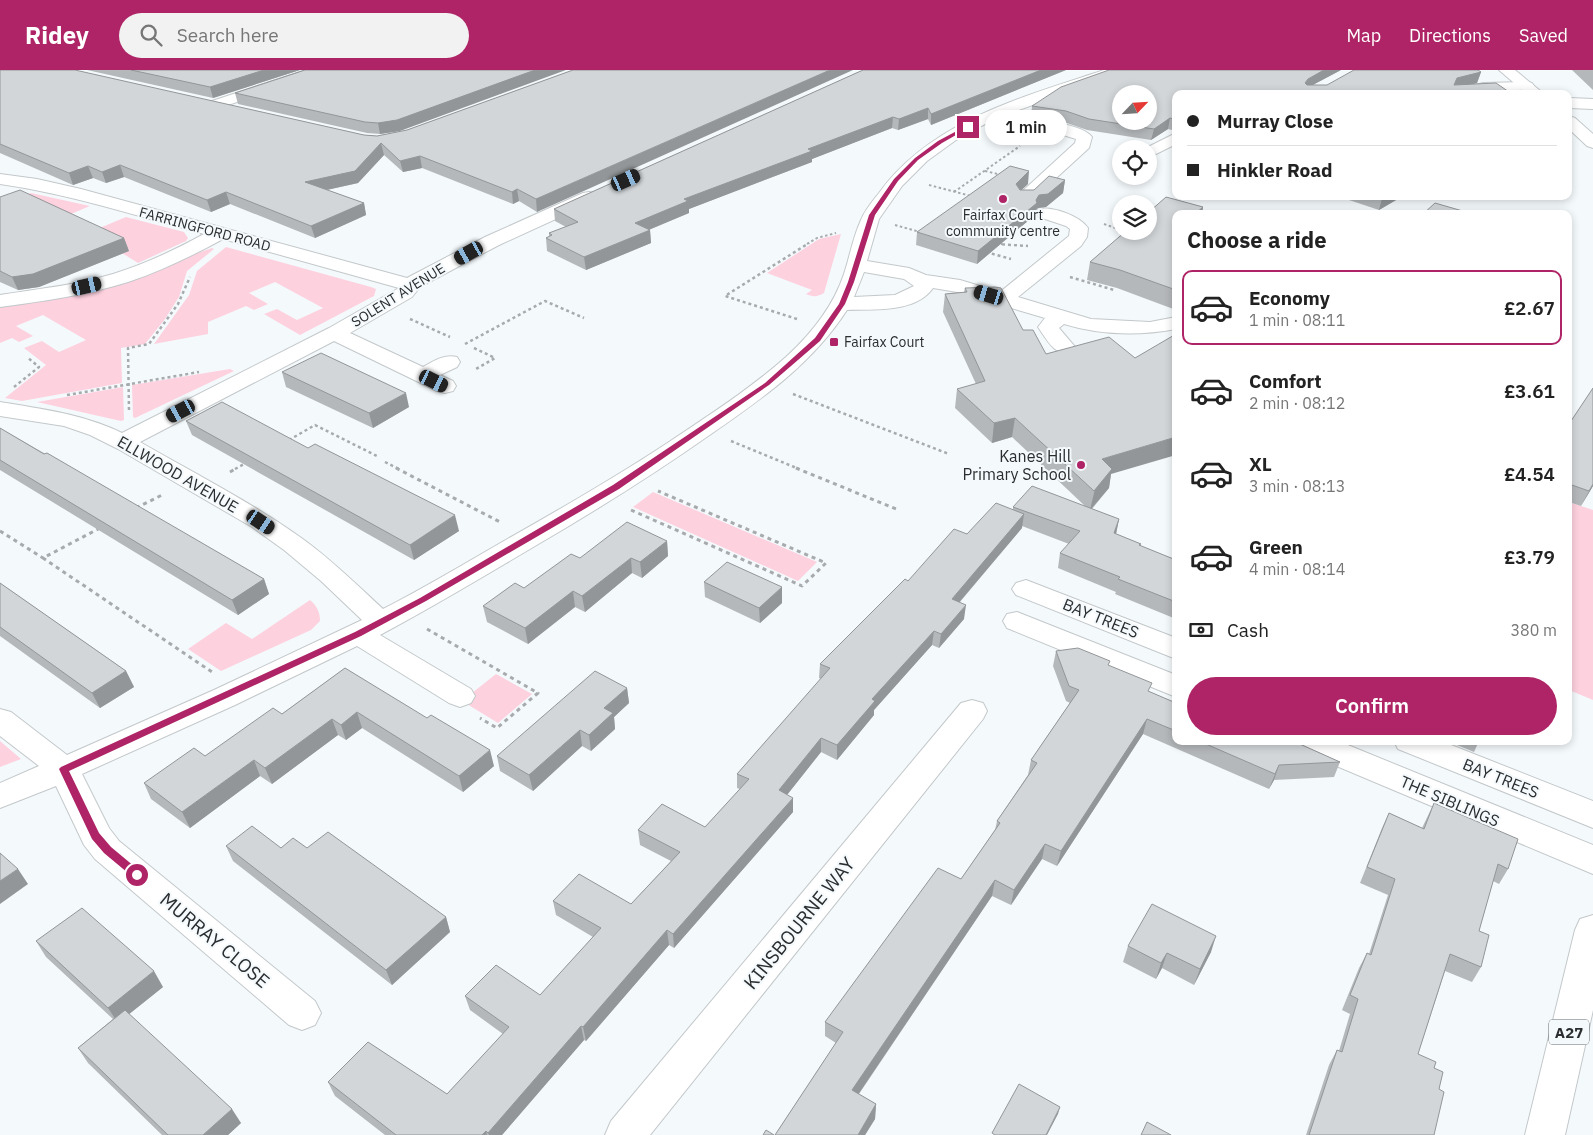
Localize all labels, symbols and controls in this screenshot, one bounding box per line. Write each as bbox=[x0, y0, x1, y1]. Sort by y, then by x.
search box bbox=[119, 13, 469, 58]
text: Ridey bbox=[25, 19, 89, 51]
icon: search bbox=[137, 21, 165, 49]
text: Search here bbox=[177, 23, 279, 47]
text: Map bbox=[1346, 24, 1381, 47]
text: Directions bbox=[1409, 24, 1491, 47]
text: Saved bbox=[1519, 24, 1568, 47]
north arrow bbox=[1112, 85, 1158, 130]
map controls bbox=[1112, 85, 1157, 240]
text: Murray Close bbox=[1217, 109, 1333, 133]
callout: 1 min bbox=[986, 110, 1068, 144]
route end bbox=[957, 116, 979, 138]
text: 1 min bbox=[1005, 117, 1047, 137]
button: locate bbox=[1112, 140, 1157, 185]
text: Hinkler Road bbox=[1217, 158, 1333, 182]
car bbox=[609, 167, 642, 193]
marker: Fairfax Court community centre bbox=[997, 193, 1009, 205]
button: layers bbox=[1112, 195, 1157, 240]
street label: FARRINGFORD ROAD bbox=[137, 203, 273, 255]
place label: Fairfax Court community centre bbox=[946, 206, 1060, 240]
text: Choose a ride bbox=[1187, 225, 1327, 254]
car bbox=[452, 239, 485, 267]
street label: SOLENT AVENUE bbox=[348, 259, 448, 331]
car bbox=[70, 275, 103, 297]
car bbox=[972, 283, 1005, 307]
icon: car bbox=[1189, 285, 1234, 330]
text: Economy bbox=[1249, 286, 1330, 310]
text: £2.67 bbox=[1504, 296, 1555, 320]
text: 1 min · 08:11 bbox=[1249, 310, 1345, 330]
place label: Fairfax Court bbox=[844, 333, 925, 351]
marker: Fairfax Court bbox=[828, 336, 840, 348]
car bbox=[417, 368, 450, 394]
icon: car bbox=[1189, 368, 1234, 413]
text: Comfort bbox=[1249, 369, 1322, 393]
text: £3.61 bbox=[1504, 379, 1555, 403]
text: 2 min · 08:12 bbox=[1249, 393, 1345, 413]
car bbox=[164, 397, 197, 425]
street label: ELLWOOD AVENUE bbox=[114, 431, 242, 517]
place label: Kanes Hill Primary School bbox=[963, 446, 1071, 484]
icon: car bbox=[1189, 451, 1234, 496]
text: XL bbox=[1249, 452, 1272, 476]
marker: Kanes Hill Primary School bbox=[1075, 459, 1087, 471]
text: £4.54 bbox=[1504, 462, 1555, 486]
text: 3 min · 08:13 bbox=[1249, 476, 1345, 496]
car bbox=[244, 507, 277, 537]
icon: car bbox=[1189, 534, 1234, 579]
text: Green bbox=[1249, 535, 1303, 559]
text: £3.79 bbox=[1504, 545, 1555, 569]
text: 4 min · 08:14 bbox=[1249, 559, 1345, 579]
street label: BAY TREES bbox=[1060, 594, 1142, 642]
icon: cash bbox=[1187, 616, 1215, 644]
text: Cash bbox=[1227, 618, 1269, 642]
text: 380 m bbox=[1510, 620, 1557, 640]
button: Confirm bbox=[1187, 677, 1557, 735]
street label: BAY TREES bbox=[1460, 754, 1542, 802]
street label: THE SIBLINGS bbox=[1397, 771, 1503, 831]
street label: KINSBOURNE WAY bbox=[738, 851, 860, 994]
route start bbox=[126, 864, 148, 886]
street label: MURRAY CLOSE bbox=[155, 887, 275, 993]
road number: A27 bbox=[1549, 1020, 1589, 1044]

